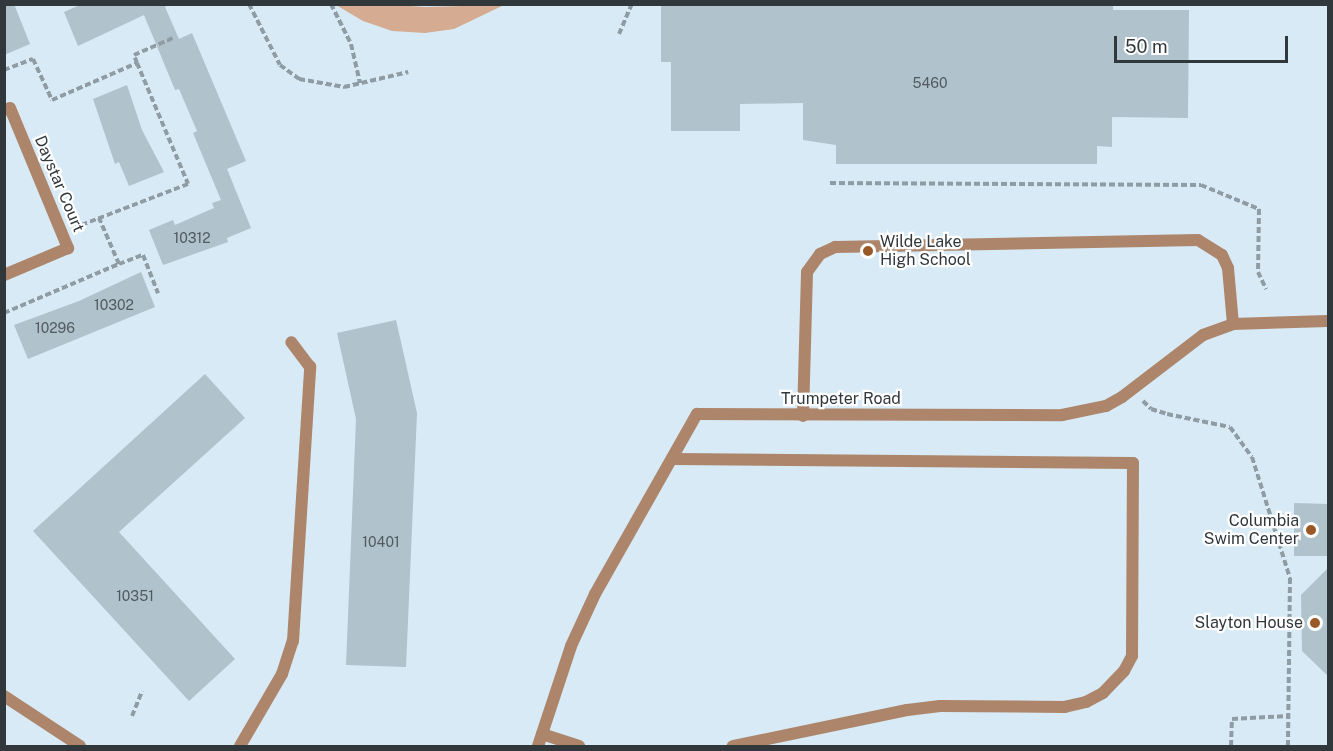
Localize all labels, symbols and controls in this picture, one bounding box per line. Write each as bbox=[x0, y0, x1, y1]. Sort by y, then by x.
scale bar bbox=[1117, 24, 1291, 62]
text: 50 m bbox=[1125, 36, 1168, 57]
house number: 5460 bbox=[913, 75, 947, 91]
street label: Daystar Court bbox=[30, 133, 88, 235]
house number: 10312 bbox=[173, 230, 211, 246]
place label: Wilde Lake High School bbox=[880, 232, 971, 270]
marker: Wilde Lake High School bbox=[861, 244, 875, 258]
house number: 10302 bbox=[94, 297, 134, 313]
house number: 10296 bbox=[35, 320, 75, 336]
street label: Trumpeter Road bbox=[781, 389, 901, 409]
place label: Columbia Swim Center bbox=[1204, 511, 1299, 549]
marker: Columbia Swim Center bbox=[1304, 523, 1318, 537]
house number: 10401 bbox=[362, 534, 400, 550]
house number: 10351 bbox=[116, 588, 154, 604]
place label: Slayton House bbox=[1195, 613, 1303, 633]
marker: Slayton House bbox=[1308, 616, 1322, 630]

